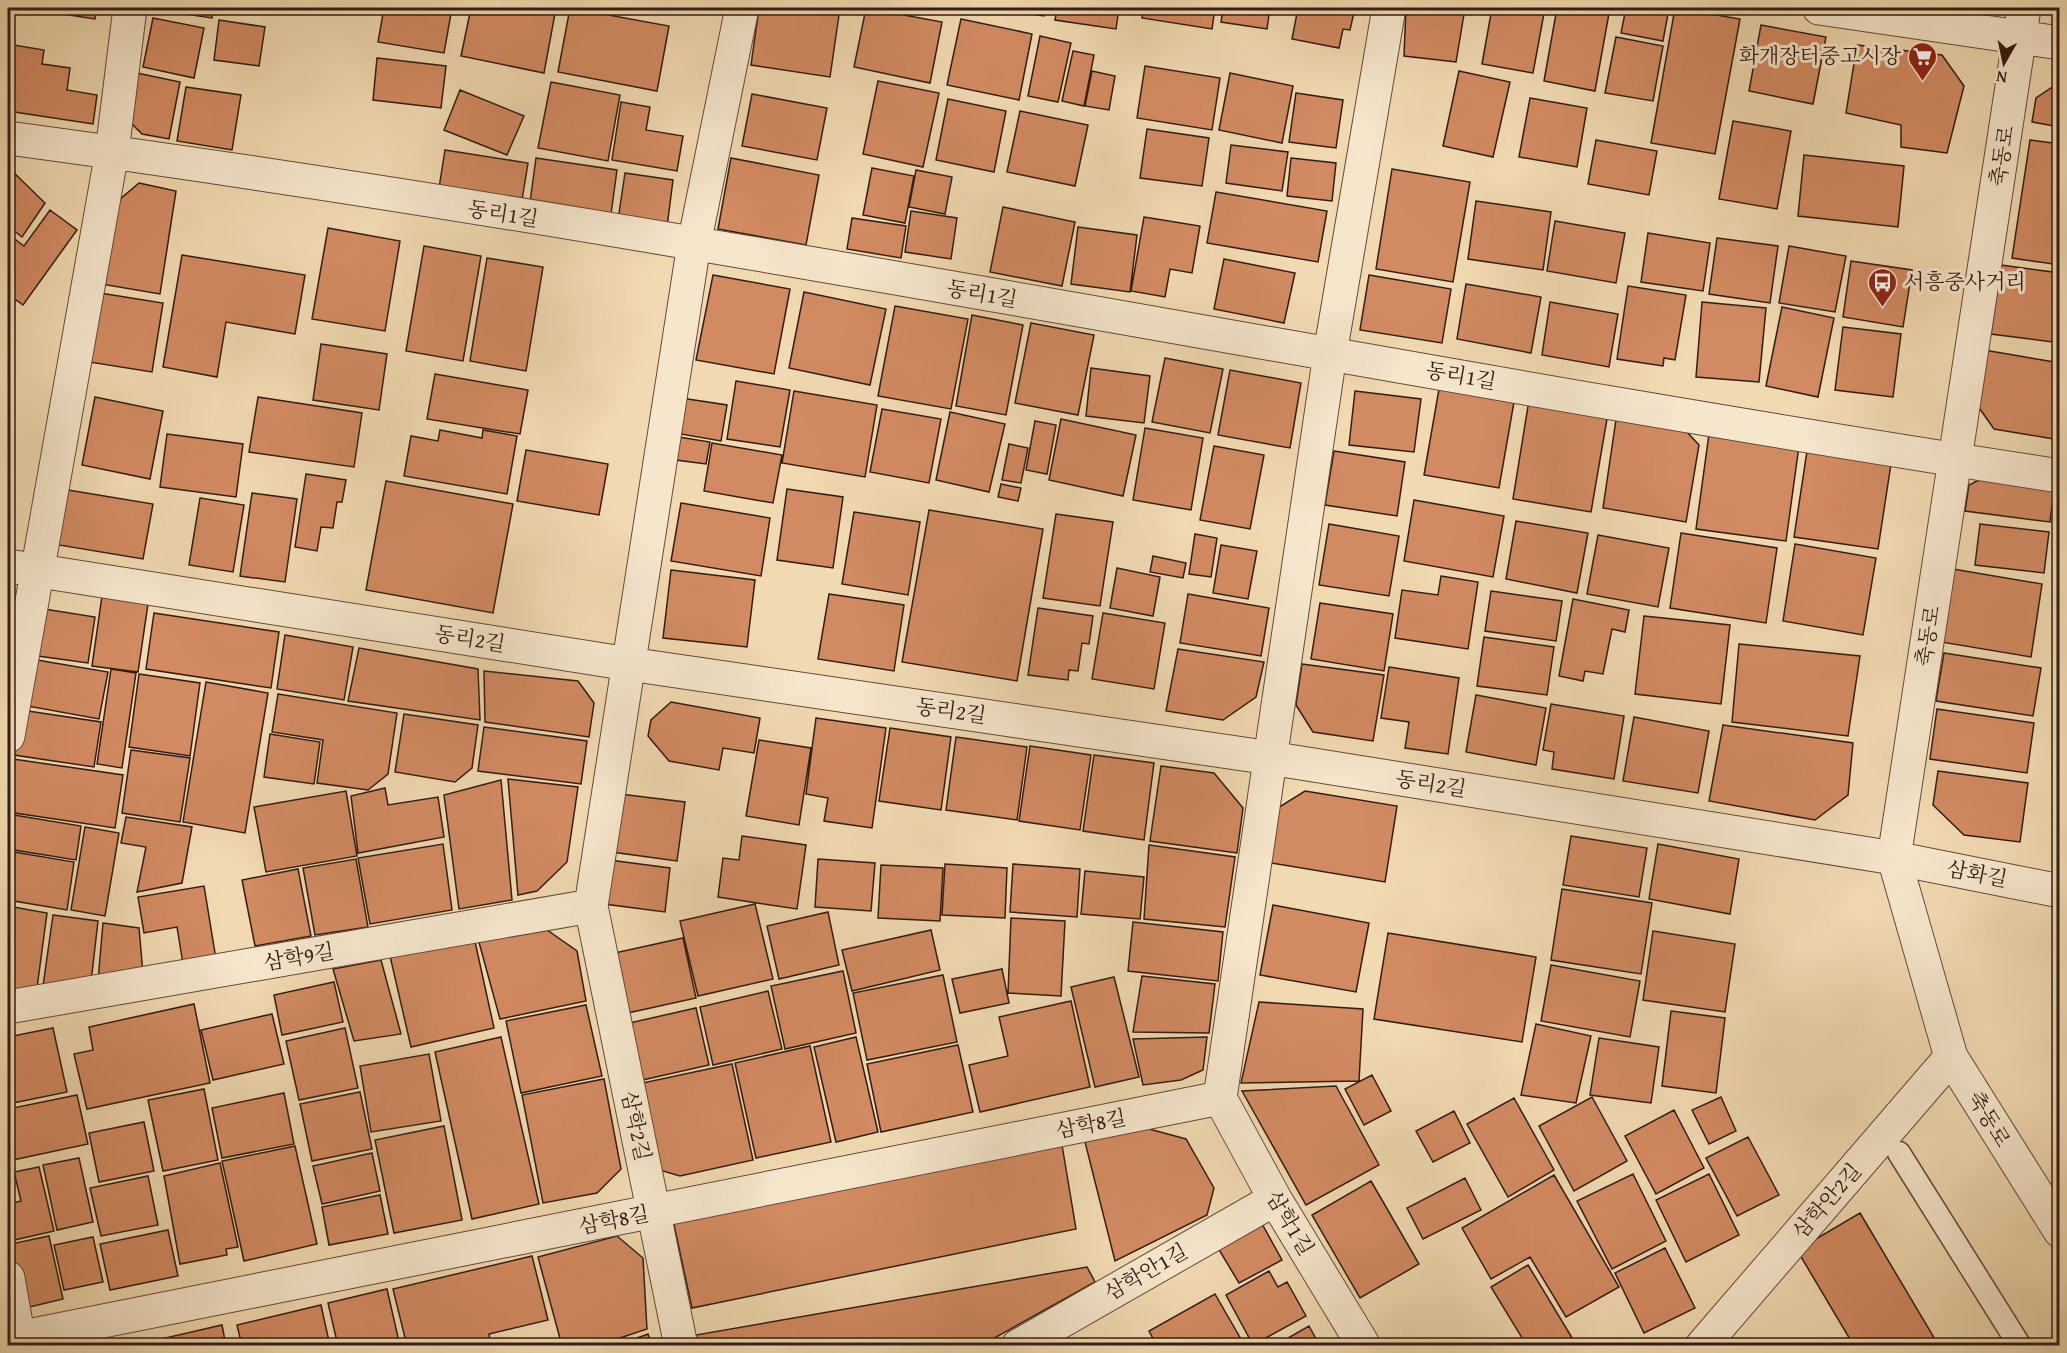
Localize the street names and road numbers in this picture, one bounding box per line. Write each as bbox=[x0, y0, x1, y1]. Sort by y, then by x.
street label: 축동로 bbox=[1981, 123, 2022, 188]
street label: 동리1길 bbox=[466, 193, 541, 234]
street label: 동리1길 bbox=[944, 272, 1020, 315]
street label: 동리1길 bbox=[1423, 354, 1499, 397]
street label: 축동로 bbox=[1907, 603, 1948, 668]
street label: 동리2길 bbox=[433, 618, 508, 659]
street label: 동리2길 bbox=[914, 690, 988, 731]
street label: 동리2길 bbox=[1394, 763, 1469, 804]
street label: 삼화길 bbox=[1944, 852, 2010, 895]
street label: 삼학9길 bbox=[261, 935, 337, 978]
street label: 축동로 bbox=[1960, 1085, 2018, 1153]
street label: 삼학2길 bbox=[614, 1088, 659, 1164]
street label: 삼학8길 bbox=[1053, 1102, 1129, 1145]
street label: 삼학안2길 bbox=[1785, 1156, 1868, 1245]
street label: 삼학1길 bbox=[1259, 1184, 1322, 1261]
street label: 삼학8길 bbox=[576, 1198, 652, 1241]
street label: 삼학안1길 bbox=[1098, 1235, 1193, 1308]

